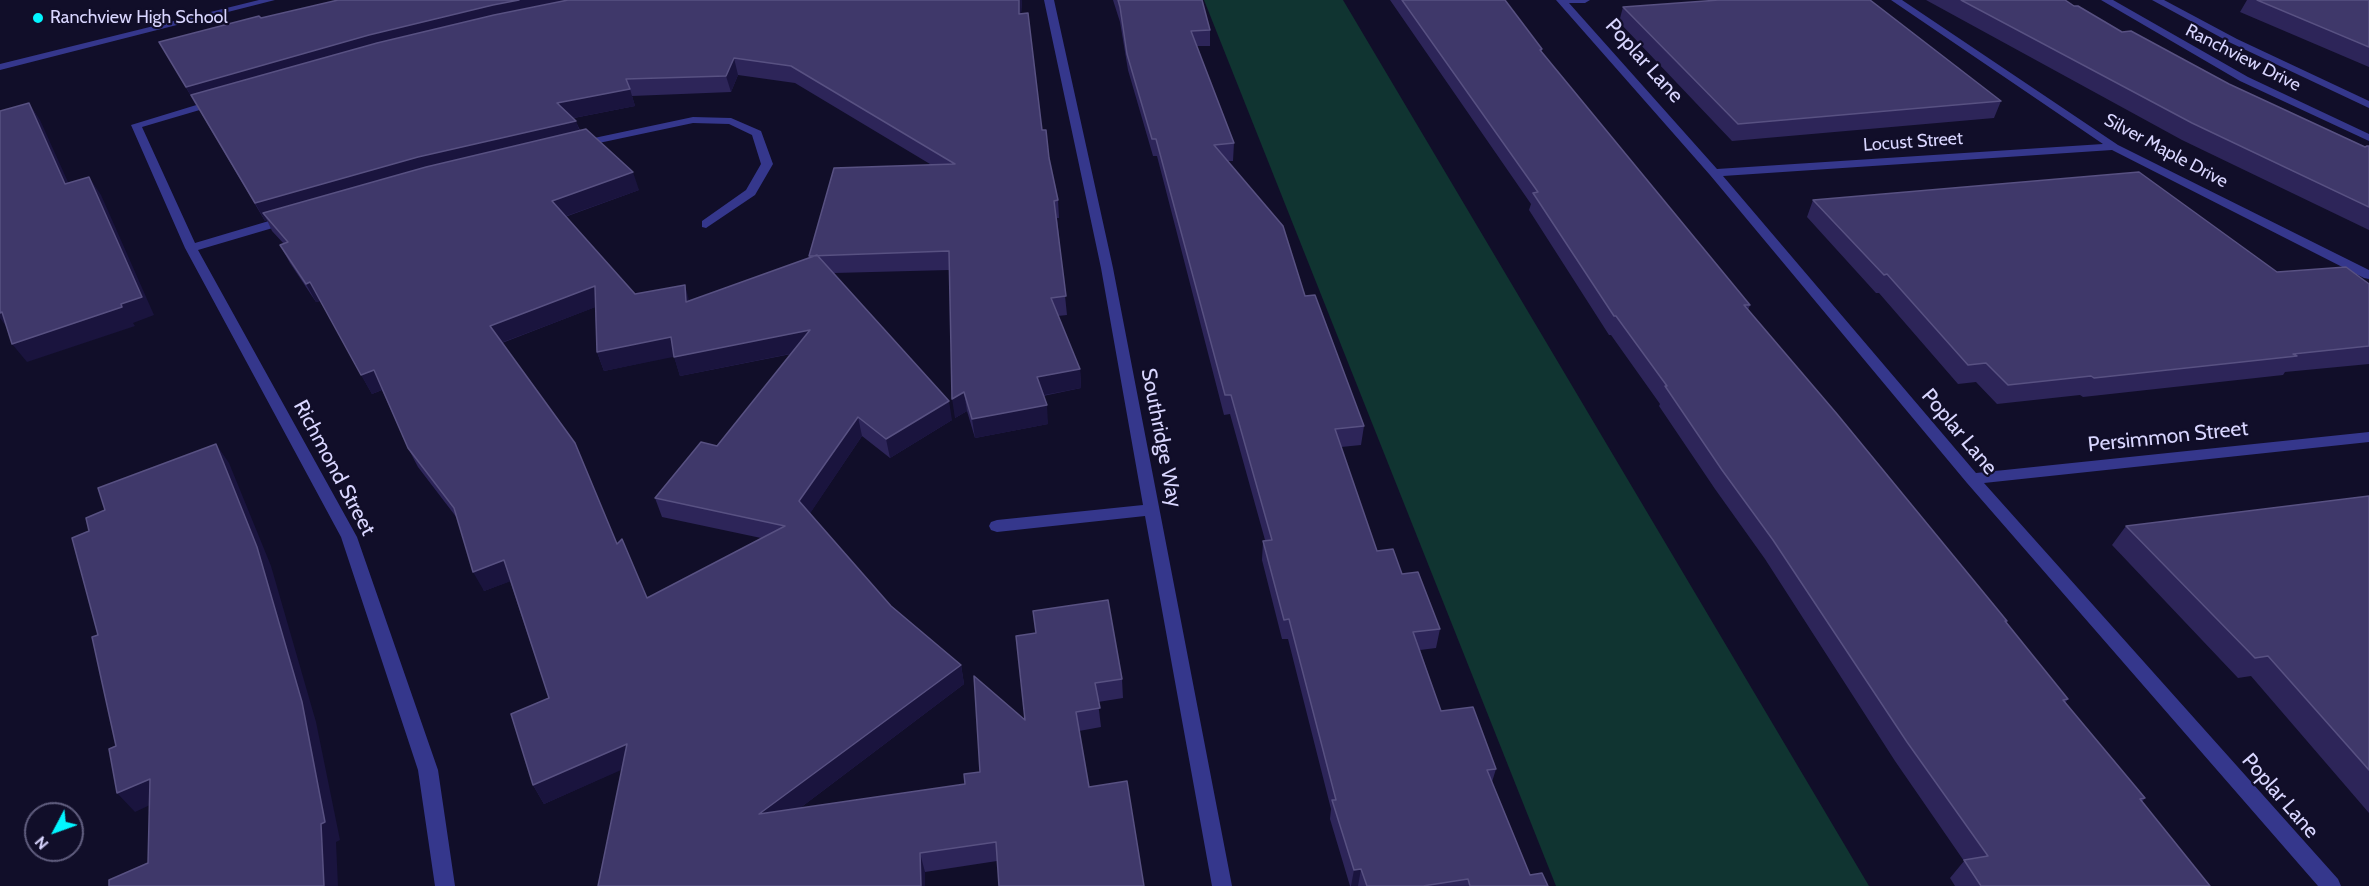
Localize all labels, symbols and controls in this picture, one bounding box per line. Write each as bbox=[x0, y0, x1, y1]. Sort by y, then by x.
place label: Ranchview High School bbox=[50, 7, 228, 29]
marker: Ranchview High School bbox=[31, 11, 45, 25]
street label: Poplar Lane bbox=[1600, 14, 1688, 108]
street label: Ranchview Drive bbox=[2182, 20, 2304, 96]
street label: Silver Maple Drive bbox=[2100, 109, 2232, 193]
street label: Locust Street bbox=[1862, 128, 1964, 156]
street label: Southridge Way bbox=[1135, 366, 1187, 510]
street label: Poplar Lane bbox=[1916, 384, 2002, 480]
street label: Richmond Street bbox=[288, 396, 380, 540]
street label: Persimmon Street bbox=[2087, 416, 2249, 458]
street label: Poplar Lane bbox=[2236, 748, 2324, 844]
north arrow bbox=[24, 802, 84, 862]
text: N bbox=[31, 832, 52, 853]

